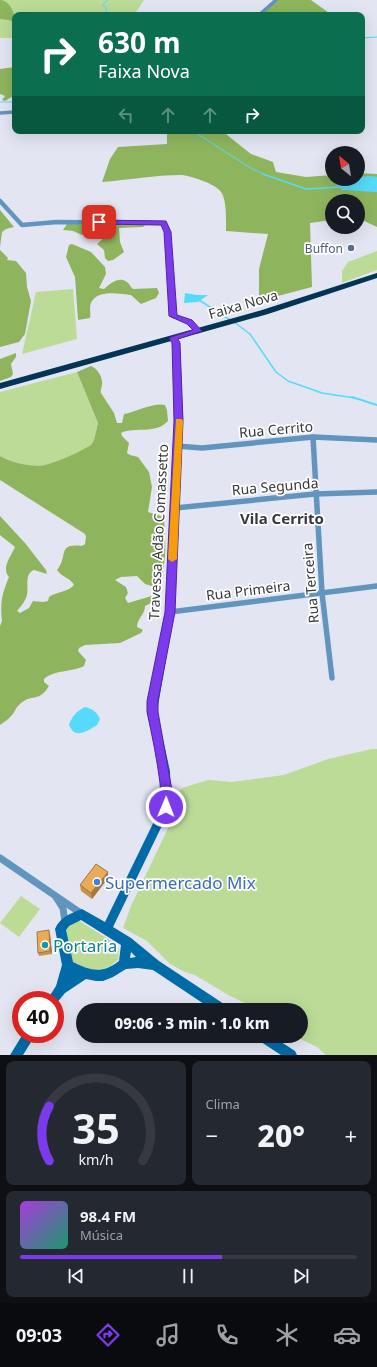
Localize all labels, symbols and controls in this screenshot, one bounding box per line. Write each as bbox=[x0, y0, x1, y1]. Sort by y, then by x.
text: 630 m bbox=[98, 23, 181, 61]
icon: right bbox=[32, 28, 84, 80]
text: Faixa Nova bbox=[98, 59, 190, 83]
icon: left bbox=[115, 104, 137, 126]
icon: ahead bbox=[157, 104, 179, 126]
icon: ahead bbox=[199, 104, 221, 126]
icon: right bbox=[241, 104, 263, 126]
north arrow bbox=[325, 146, 365, 186]
map controls bbox=[325, 146, 365, 234]
button: search bbox=[325, 194, 365, 234]
pin bbox=[82, 205, 116, 239]
icon: arrive bbox=[88, 211, 110, 233]
place label: Buffon bbox=[305, 240, 343, 257]
marker: Buffon bbox=[346, 243, 356, 253]
street label: Faixa Nova bbox=[206, 285, 280, 323]
street label: Rua Cerrito bbox=[238, 416, 314, 442]
street label: Travessa Adão Comassetto bbox=[144, 444, 172, 620]
street label: Rua Segunda bbox=[231, 473, 319, 499]
district label: Vila Cerrito bbox=[240, 508, 324, 528]
street label: Rua Terceira bbox=[297, 542, 323, 624]
street label: Rua Primeira bbox=[205, 575, 291, 605]
position arrow bbox=[145, 786, 187, 828]
place label: Supermercado Mix bbox=[105, 871, 256, 894]
marker: Supermercado Mix bbox=[92, 877, 102, 887]
place label: Portaria bbox=[53, 934, 117, 957]
marker: Portaria bbox=[40, 940, 50, 950]
speed limit sign: 40 bbox=[12, 991, 64, 1043]
text: 09:06 · 3 min · 1.0 km bbox=[115, 1013, 269, 1033]
text: Clima bbox=[206, 1095, 240, 1113]
text: 35 bbox=[72, 1100, 120, 1156]
text: 20° bbox=[258, 1115, 305, 1156]
text: − bbox=[206, 1120, 218, 1150]
text: + bbox=[344, 1120, 357, 1150]
text: km/h bbox=[78, 1150, 113, 1169]
text: 98.4 FM bbox=[80, 1206, 136, 1226]
text: Música bbox=[80, 1226, 123, 1244]
icon: previous bbox=[65, 1265, 87, 1287]
icon: pause bbox=[177, 1265, 199, 1287]
icon: next bbox=[290, 1265, 312, 1287]
icon: directions bbox=[94, 1321, 122, 1349]
icon: music bbox=[154, 1321, 182, 1349]
icon: phone bbox=[213, 1321, 241, 1349]
icon: climate bbox=[273, 1321, 301, 1349]
icon: car bbox=[333, 1321, 361, 1349]
text: 09:03 bbox=[16, 1323, 62, 1347]

